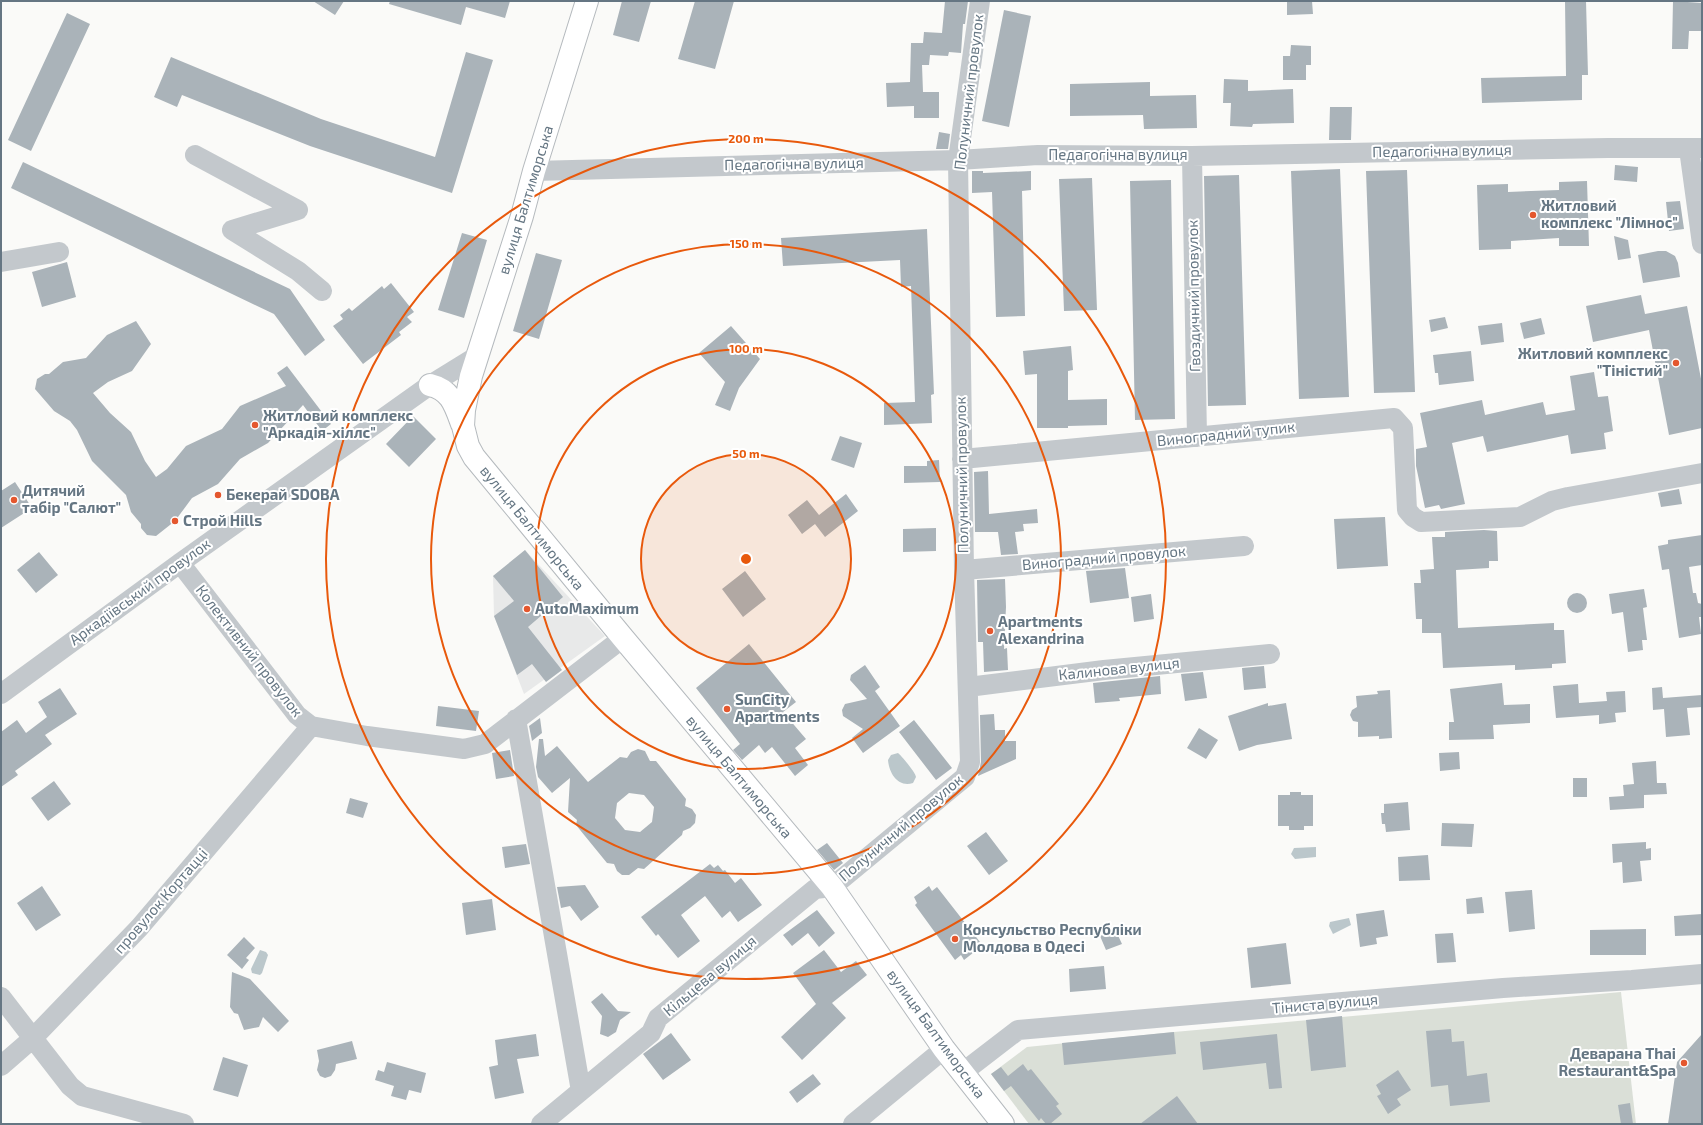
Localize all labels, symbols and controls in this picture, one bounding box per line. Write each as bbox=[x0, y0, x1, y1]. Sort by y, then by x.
street label: Полуничний провулок bbox=[950, 13, 987, 171]
street label: вулиця Балтиморська bbox=[494, 123, 557, 277]
text: 200 m bbox=[728, 131, 764, 145]
street label: Педагогічна вулиця bbox=[1372, 140, 1512, 161]
street label: Педагогічна вулиця bbox=[1048, 145, 1188, 164]
street label: Педагогічна вулиця bbox=[724, 153, 864, 174]
place label: Житловий комплекс "Лімнос" bbox=[1541, 196, 1678, 231]
marker: Житловий комплекс "Лімнос" bbox=[1528, 210, 1538, 220]
street label: Гвоздичний провулок bbox=[1183, 220, 1204, 372]
text: 150 m bbox=[730, 236, 762, 250]
text: 100 m bbox=[729, 341, 763, 355]
place label: Житловий комплекс "Тіністий" bbox=[1518, 344, 1668, 379]
marker: Житловий комплекс "Тіністий" bbox=[1671, 358, 1681, 368]
street label: Полуничний провулок bbox=[951, 396, 972, 554]
place label: Житловий комплекс "Аркадія-хіллс" bbox=[263, 406, 414, 441]
street label: Виноградний тупик bbox=[1156, 417, 1296, 450]
marker: Житловий комплекс "Аркадія-хіллс" bbox=[250, 420, 260, 430]
text: 50 m bbox=[732, 446, 760, 460]
street label: вулиця Балтиморська bbox=[476, 461, 589, 594]
place label: Дитячий табір "Салют" bbox=[22, 481, 121, 516]
place label: Бекерай SDOBA bbox=[226, 485, 340, 503]
marker: Бекерай SDOBA bbox=[213, 490, 223, 500]
marker: Дитячий табір "Салют" bbox=[9, 495, 19, 505]
place label: Строй Hills bbox=[183, 511, 262, 529]
marker: Строй Hills bbox=[170, 516, 180, 526]
street label: Аркадіївський провулок bbox=[65, 534, 214, 649]
street label: Виноградний провулок bbox=[1021, 541, 1187, 574]
centre of rings bbox=[739, 552, 753, 566]
street label: Колективний провулок bbox=[192, 581, 307, 721]
place label: AutoMaximum bbox=[535, 599, 639, 617]
marker: AutoMaximum bbox=[522, 604, 532, 614]
place label: Apartments Alexandrina bbox=[998, 612, 1084, 647]
marker: Apartments Alexandrina bbox=[985, 626, 995, 636]
street label: Калинова вулиця bbox=[1057, 653, 1180, 684]
place label: SunCity Apartments bbox=[735, 690, 820, 725]
marker: SunCity Apartments bbox=[722, 704, 732, 714]
street label: вулиця Балтиморська bbox=[682, 711, 797, 842]
street label: Полуничний провулок bbox=[835, 770, 967, 885]
street label: провулок Кортацці bbox=[110, 844, 212, 957]
place label: Консульство Республіки Молдова в Одесі bbox=[963, 920, 1142, 955]
street label: Кільцева вулиця bbox=[659, 931, 760, 1020]
marker: Консульство Республіки Молдова в Одесі bbox=[950, 934, 960, 944]
street label: вулиця Балтиморська bbox=[883, 965, 990, 1102]
street label: Тіниста вулиця bbox=[1271, 989, 1379, 1018]
place label: Деварана Thai Restaurant&Spa bbox=[1558, 1044, 1676, 1079]
marker: Деварана Thai Restaurant&Spa bbox=[1679, 1058, 1689, 1068]

